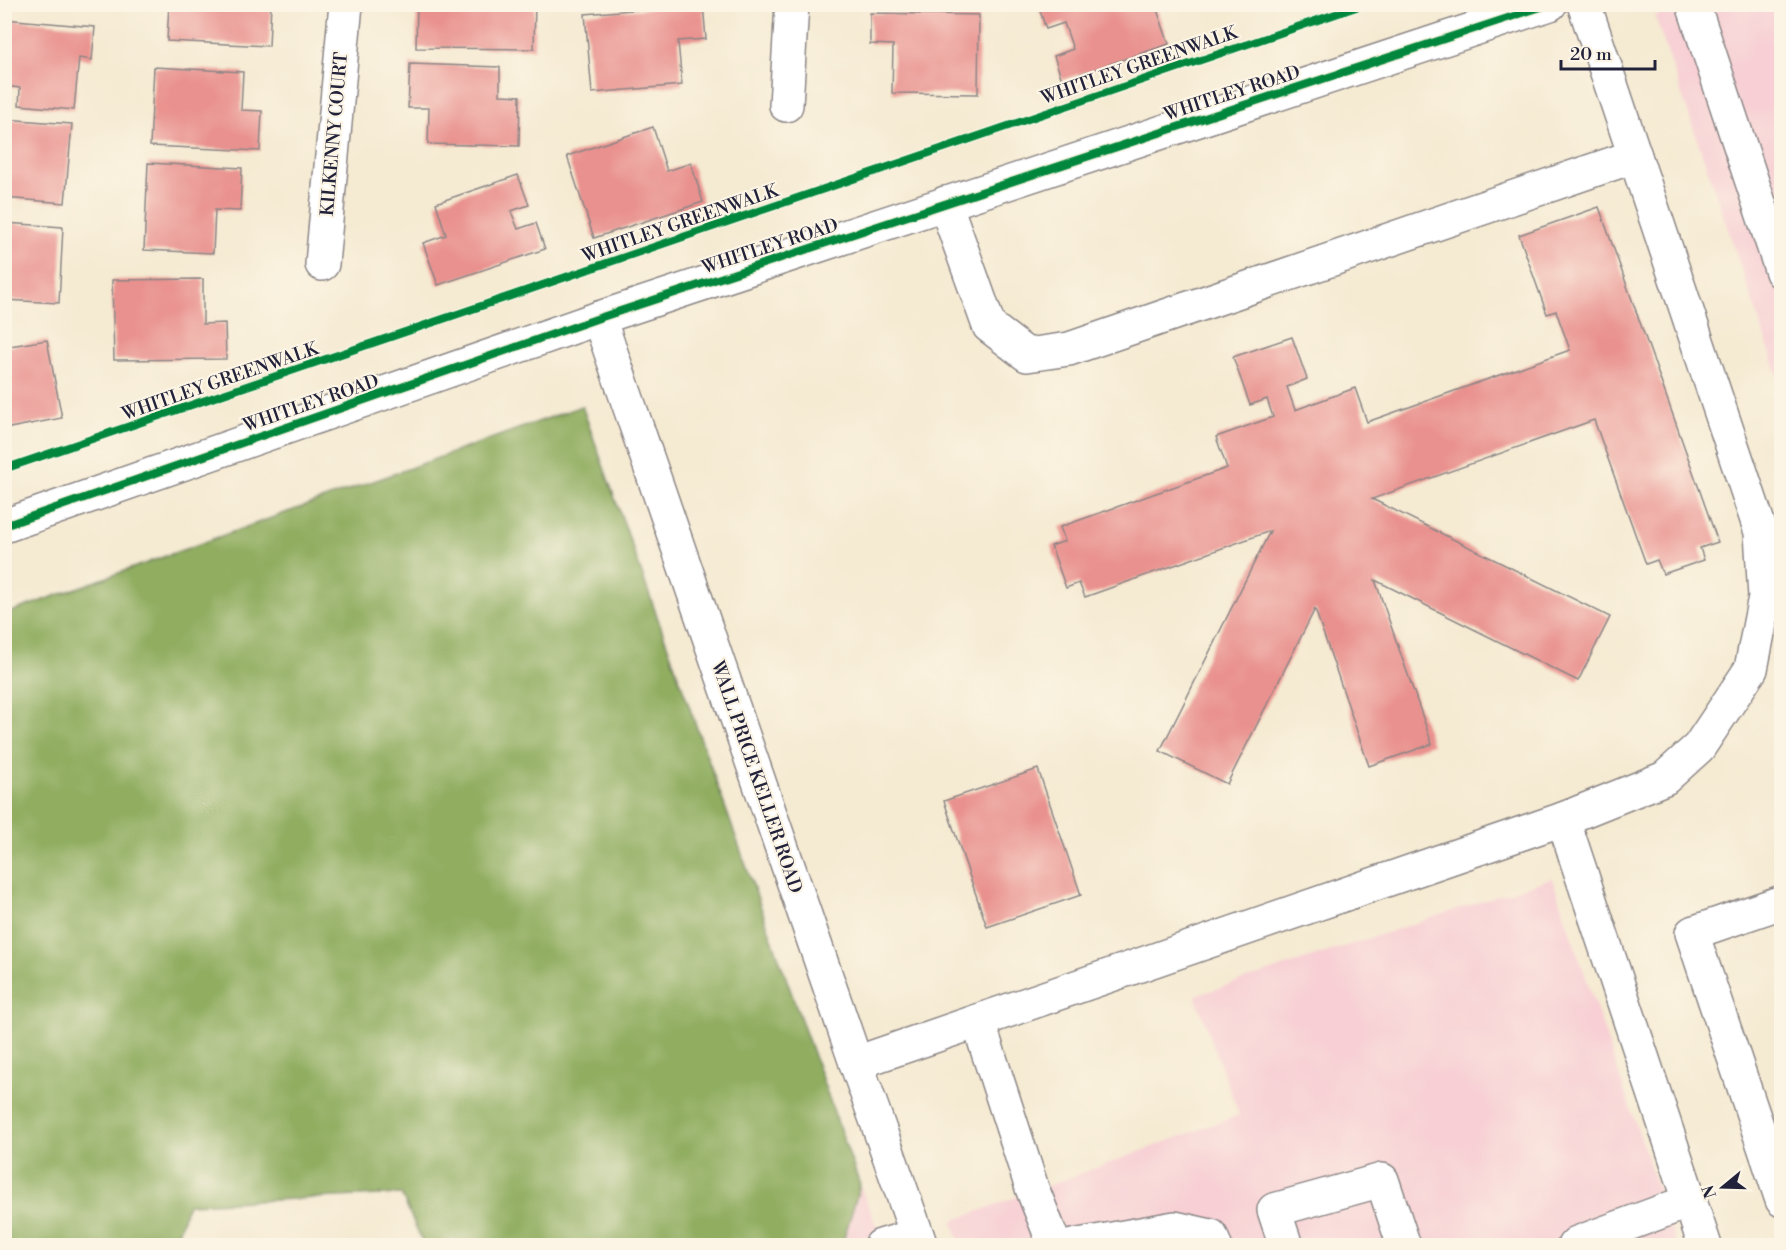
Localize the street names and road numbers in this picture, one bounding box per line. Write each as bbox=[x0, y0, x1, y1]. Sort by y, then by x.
street label: WHITLEY GREENWALK bbox=[1037, 20, 1242, 110]
street label: KILKENNY COURT bbox=[316, 51, 353, 217]
street label: WHITLEY ROAD bbox=[1160, 61, 1303, 127]
street label: WHITLEY GREENWALK bbox=[578, 178, 783, 268]
street label: WHITLEY ROAD bbox=[698, 214, 841, 280]
street label: WHITLEY GREENWALK bbox=[118, 336, 323, 426]
street label: WHITLEY ROAD bbox=[239, 369, 382, 438]
street label: WALL PRICE KELLER ROAD bbox=[706, 657, 807, 896]

